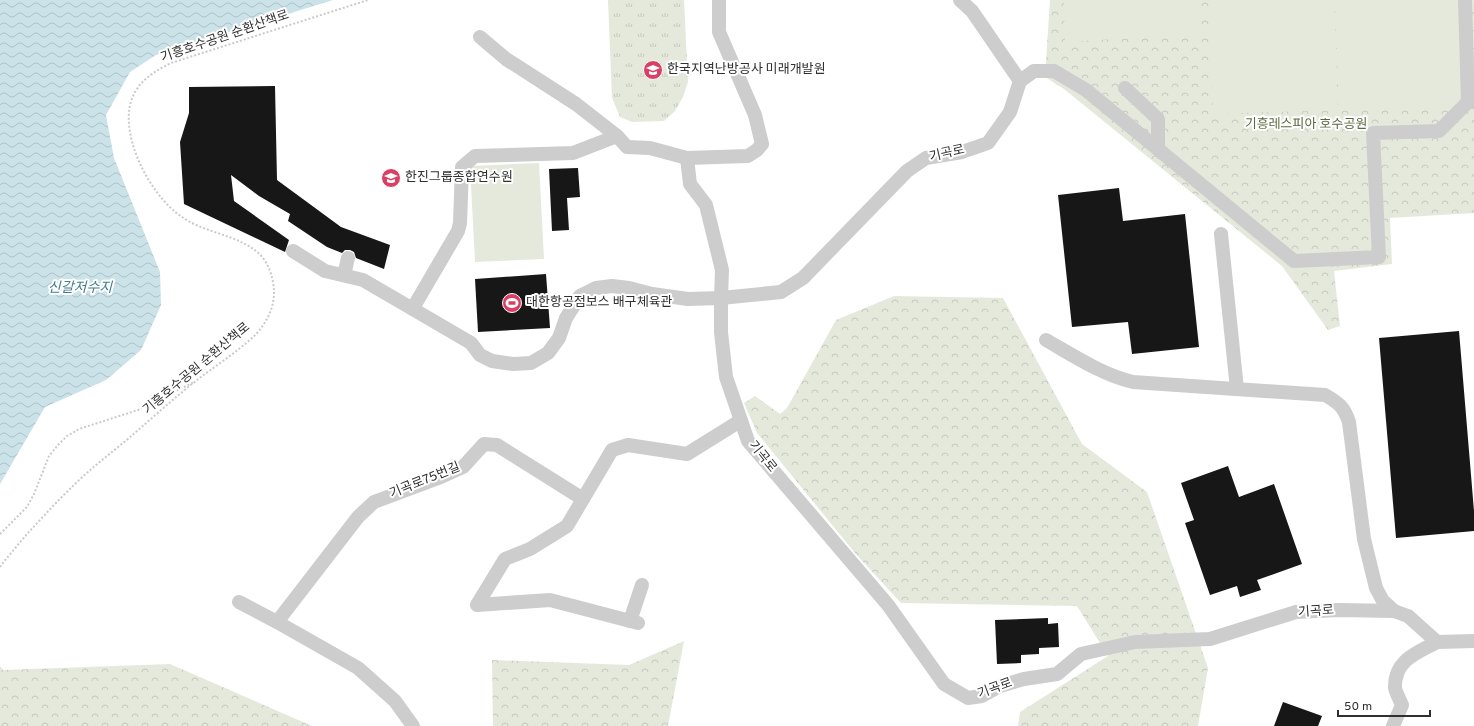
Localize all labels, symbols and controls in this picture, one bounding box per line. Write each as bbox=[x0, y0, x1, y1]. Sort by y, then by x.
street label: 기흥호수공원 순환산책로 bbox=[158, 7, 291, 66]
school or university icon: 한국지역난방공사 미래개발원 bbox=[642, 59, 664, 81]
place label: 한국지역난방공사 미래개발원 bbox=[667, 62, 826, 78]
park label: 기흥레스피아 호수공원 bbox=[1245, 117, 1367, 133]
street label: 기곡로 bbox=[928, 142, 966, 166]
school or university icon: 한진그룹종합연수원 bbox=[380, 167, 402, 189]
place label: 한진그룹종합연수원 bbox=[405, 170, 513, 186]
water label: 신갈저수지 bbox=[48, 280, 113, 297]
sports icon: 대한항공점보스 배구체육관 bbox=[501, 292, 523, 314]
place label: 대한항공점보스 배구체육관 bbox=[526, 295, 673, 311]
street label: 기흥호수공원 순환산책로 bbox=[140, 319, 254, 418]
street label: 기곡로 bbox=[744, 438, 780, 476]
street label: 기곡로75번길 bbox=[387, 460, 463, 502]
street label: 기곡로 bbox=[1298, 603, 1334, 621]
street label: 기곡로 bbox=[975, 675, 1015, 703]
scale bar bbox=[1338, 692, 1430, 718]
text: 50 m bbox=[1344, 699, 1372, 715]

